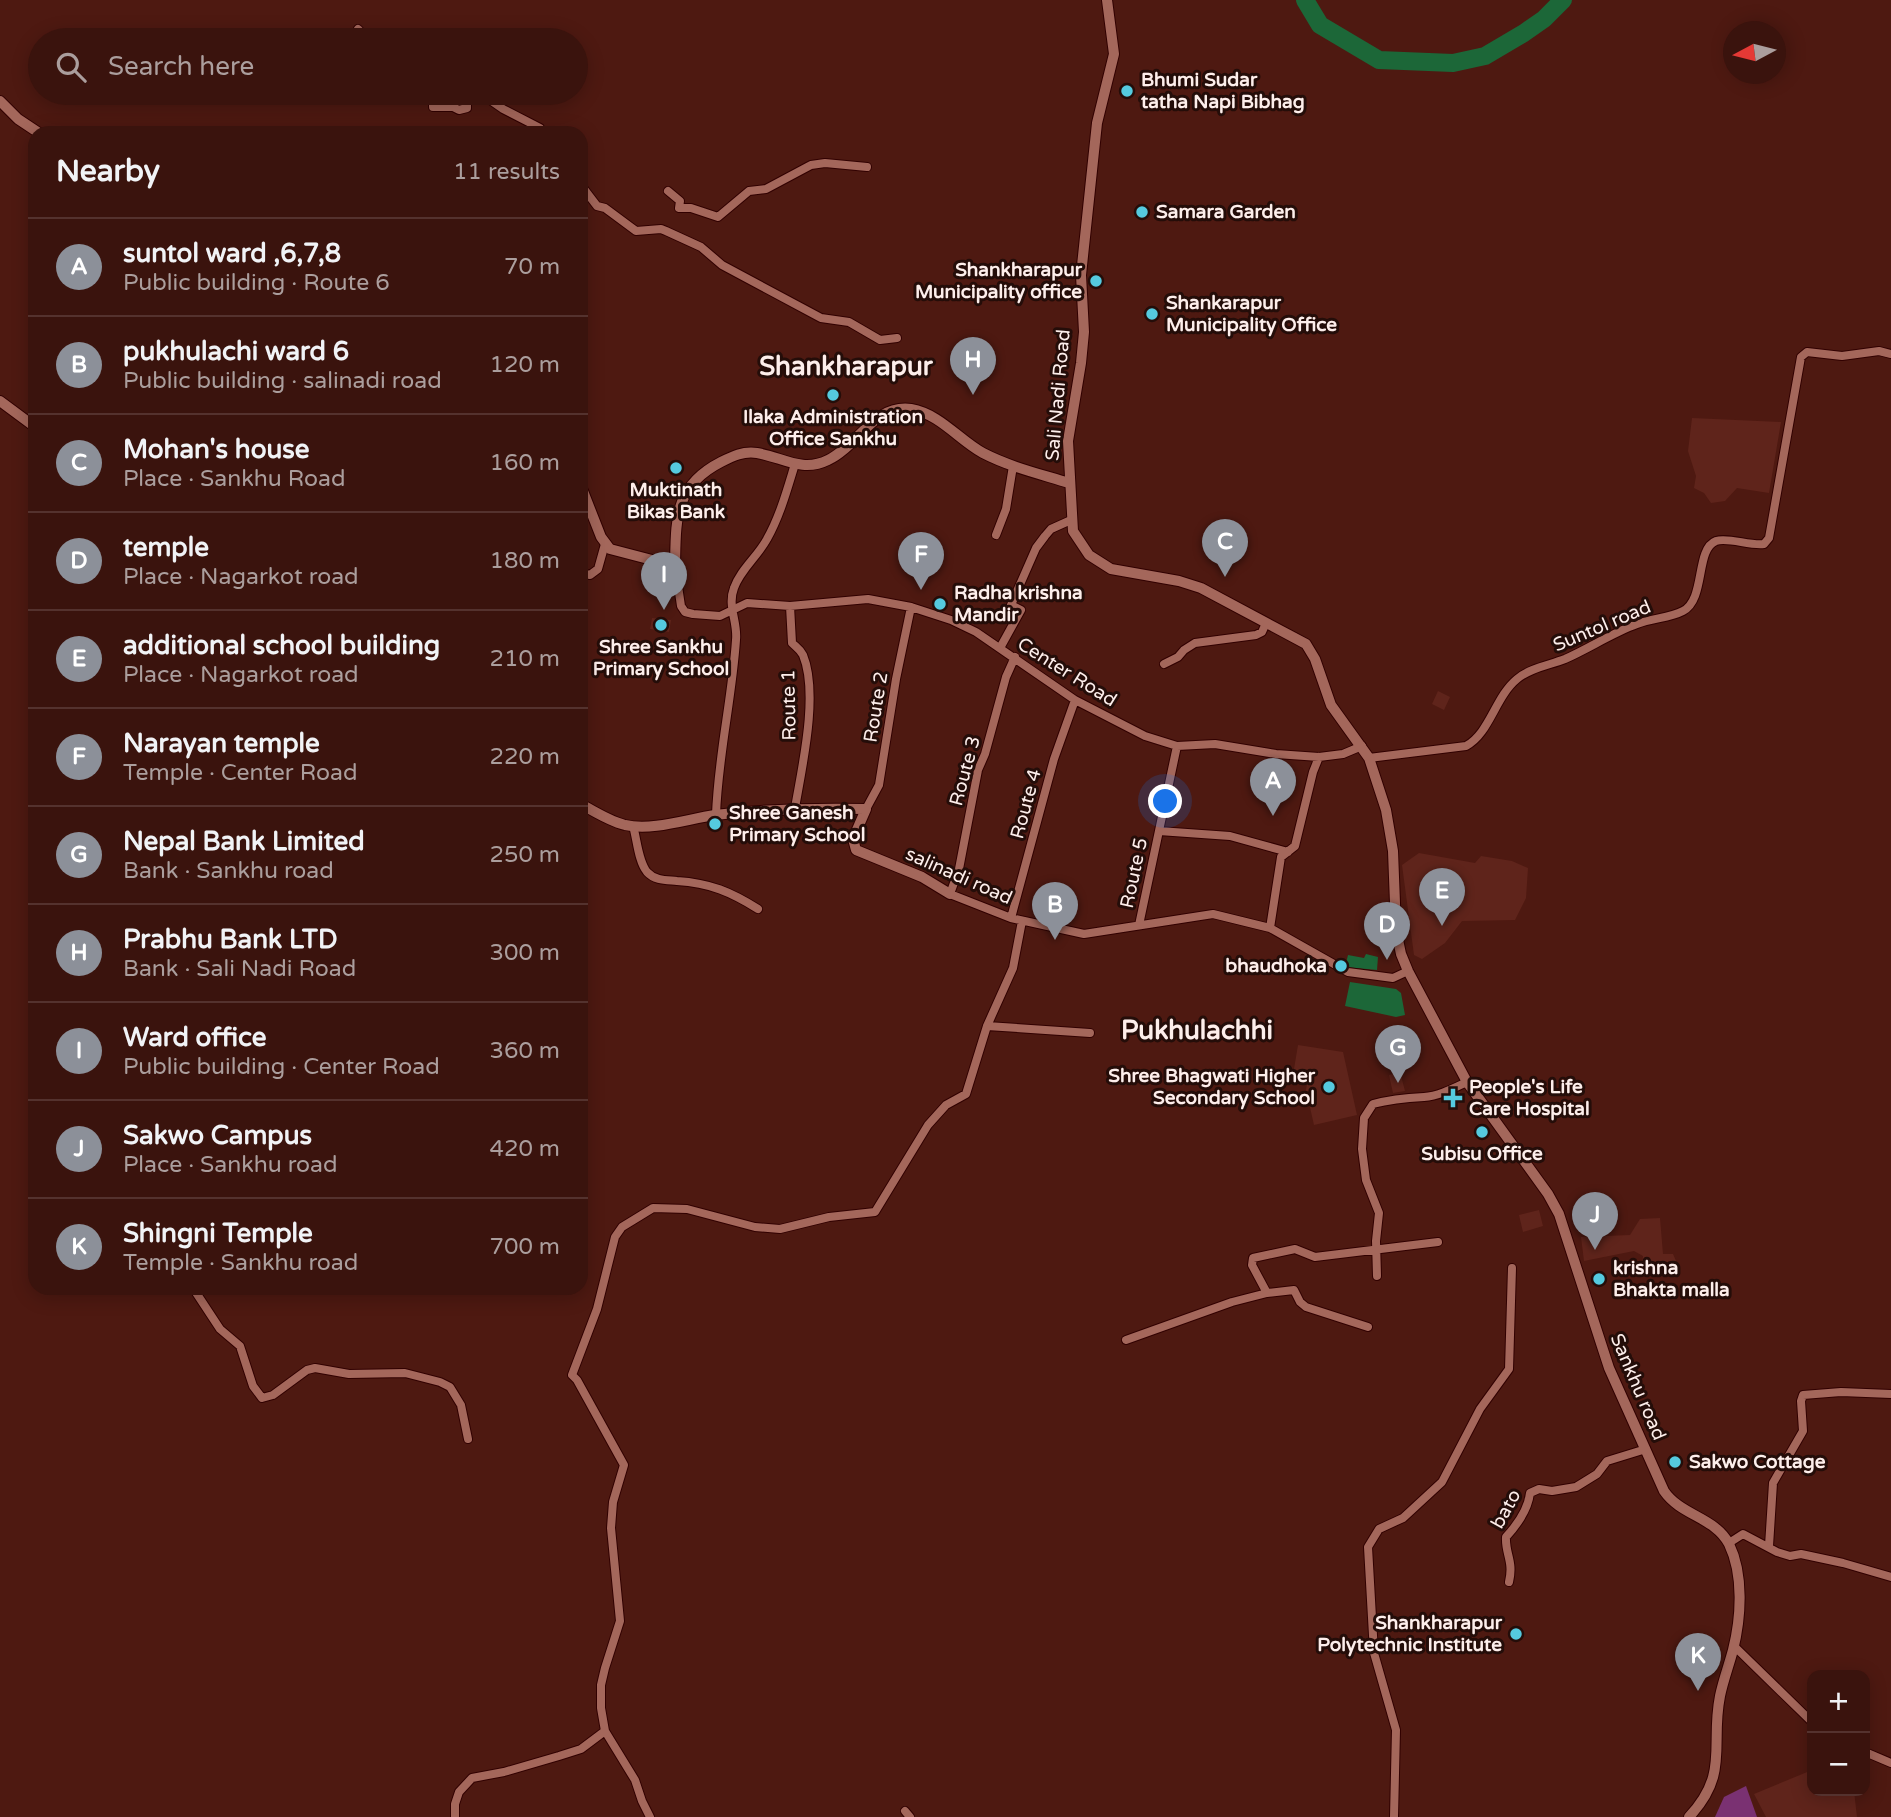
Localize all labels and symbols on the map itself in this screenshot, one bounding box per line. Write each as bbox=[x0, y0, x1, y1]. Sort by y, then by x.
north arrow bbox=[1723, 21, 1786, 84]
place label: Bhumi Sudar tatha Napi Bibhag bbox=[1141, 69, 1305, 114]
marker: Bhumi Sudar tatha Napi Bibhag bbox=[1119, 83, 1135, 99]
place label: Samara Garden bbox=[1156, 201, 1296, 223]
marker: Samara Garden bbox=[1134, 204, 1150, 220]
place label: Shankharapur Municipality office bbox=[915, 259, 1083, 304]
marker: Shankharapur Municipality office bbox=[1088, 273, 1104, 289]
place label: Shankarapur Municipality Office bbox=[1166, 292, 1337, 337]
marker: Shankarapur Municipality Office bbox=[1144, 306, 1160, 322]
street label: Sali Nadi Road bbox=[1041, 328, 1075, 462]
pin: H bbox=[950, 337, 996, 395]
district label: Shankharapur bbox=[759, 351, 934, 382]
marker: Ilaka Administration Office Sankhu bbox=[825, 387, 841, 403]
place label: Ilaka Administration Office Sankhu bbox=[743, 406, 923, 450]
marker: Muktinath Bikas Bank bbox=[668, 460, 684, 476]
place label: Muktinath Bikas Bank bbox=[627, 479, 726, 523]
pin: C bbox=[1202, 519, 1248, 577]
pin: F bbox=[898, 532, 944, 590]
pin: I bbox=[641, 552, 687, 610]
place label: Radha krishna Mandir bbox=[954, 582, 1083, 626]
marker: Radha krishna Mandir bbox=[932, 596, 948, 612]
street label: Suntol road bbox=[1550, 596, 1654, 656]
marker: Shree Sankhu Primary School bbox=[653, 617, 669, 633]
street label: Center Road bbox=[1013, 633, 1121, 711]
place label: Shree Sankhu Primary School bbox=[593, 636, 729, 681]
street label: Route 1 bbox=[777, 669, 801, 741]
street label: Route 2 bbox=[860, 670, 892, 744]
street label: Route 3 bbox=[945, 734, 985, 808]
pin: A bbox=[1250, 758, 1296, 816]
street label: Route 4 bbox=[1006, 767, 1046, 841]
your location bbox=[1148, 784, 1182, 818]
place label: Shree Ganesh Primary School bbox=[729, 802, 865, 847]
marker: Shree Ganesh Primary School bbox=[707, 816, 723, 832]
street label: Route 5 bbox=[1116, 836, 1152, 910]
street label: salinadi road bbox=[902, 843, 1016, 909]
pin: E bbox=[1419, 868, 1465, 926]
pin: B bbox=[1032, 882, 1078, 940]
pin: D bbox=[1364, 902, 1410, 960]
place label: bhaudhoka bbox=[1225, 955, 1327, 977]
marker: bhaudhoka bbox=[1333, 958, 1349, 974]
district label: Pukhulachhi bbox=[1121, 1015, 1273, 1046]
pin: G bbox=[1375, 1025, 1421, 1083]
place label: Shree Bhagwati Higher Secondary School bbox=[1108, 1065, 1316, 1110]
place label: People's Life Care Hospital bbox=[1469, 1076, 1590, 1121]
marker: Shree Bhagwati Higher Secondary School bbox=[1321, 1079, 1337, 1095]
marker: People's Life Care Hospital bbox=[1443, 1088, 1463, 1108]
marker: Subisu Office bbox=[1474, 1124, 1490, 1140]
place label: Subisu Office bbox=[1421, 1143, 1543, 1165]
pin: J bbox=[1572, 1192, 1618, 1250]
place label: krishna Bhakta malla bbox=[1613, 1257, 1730, 1301]
marker: krishna Bhakta malla bbox=[1591, 1271, 1607, 1287]
street label: Sankhu road bbox=[1606, 1330, 1670, 1444]
place label: Sakwo Cottage bbox=[1689, 1451, 1826, 1474]
marker: Sakwo Cottage bbox=[1667, 1454, 1683, 1470]
street label: bato bbox=[1486, 1486, 1526, 1532]
place label: Shankharapur Polytechnic Institute bbox=[1317, 1612, 1503, 1657]
marker: Shankharapur Polytechnic Institute bbox=[1508, 1626, 1524, 1642]
pin: K bbox=[1675, 1633, 1721, 1691]

